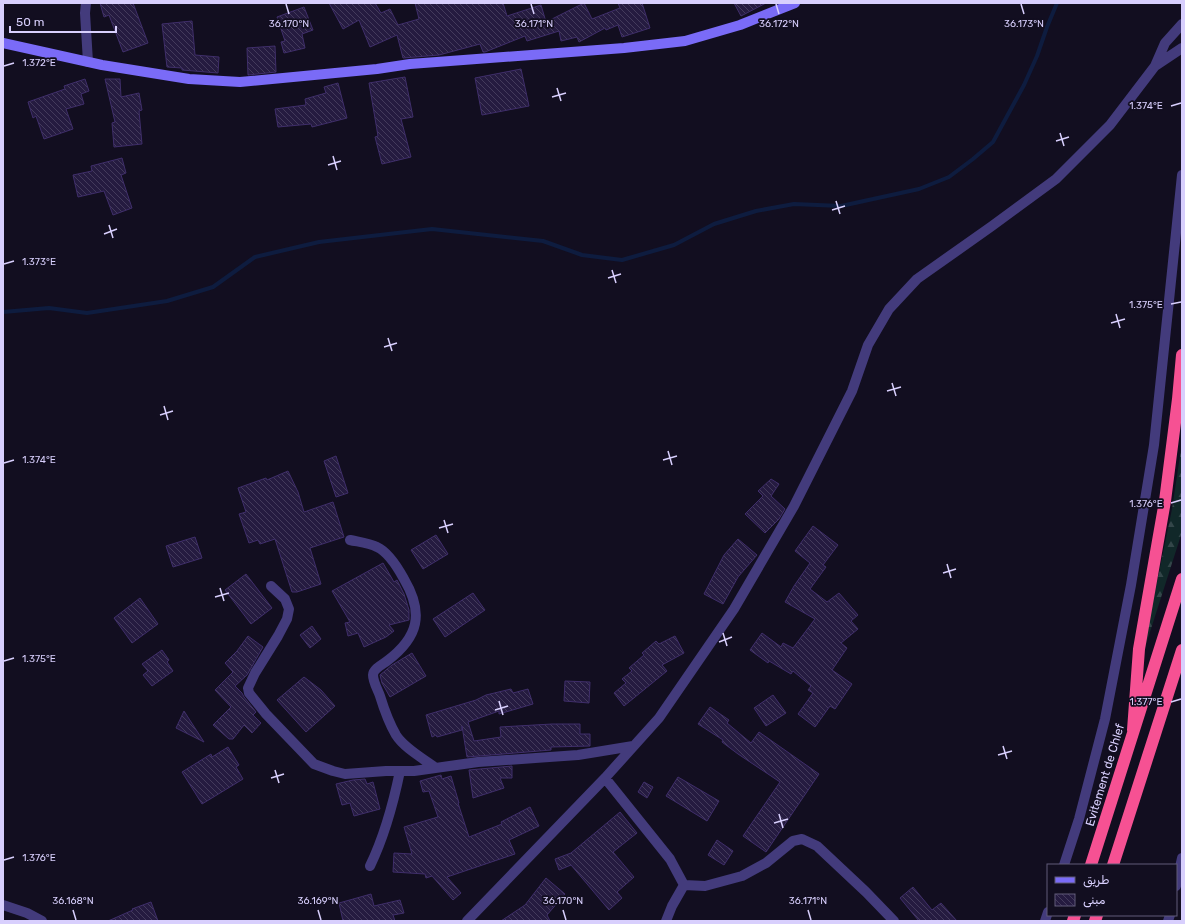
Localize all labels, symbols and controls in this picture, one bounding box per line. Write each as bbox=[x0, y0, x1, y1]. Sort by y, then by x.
scale bar bbox=[10, 8, 116, 34]
text: 50 m bbox=[16, 15, 44, 29]
text: 36.170°N bbox=[269, 18, 309, 30]
text: 36.171°N bbox=[515, 18, 553, 30]
text: 36.172°N bbox=[759, 18, 799, 30]
text: 36.173°N bbox=[1004, 18, 1044, 30]
text: 1.372°E bbox=[22, 57, 56, 69]
text: 1.374°E bbox=[1129, 100, 1163, 112]
text: 1.373°E bbox=[22, 256, 56, 268]
text: 1.375°E bbox=[1129, 299, 1163, 311]
text: 1.374°E bbox=[22, 454, 56, 466]
text: 1.376°E bbox=[1129, 498, 1163, 510]
text: 1.375°E bbox=[22, 653, 56, 665]
text: 1.377°E bbox=[1129, 696, 1163, 708]
street label: Evitement de Chlef bbox=[1083, 722, 1127, 828]
text: 1.376°E bbox=[22, 852, 56, 864]
legend bbox=[1047, 864, 1177, 916]
text: طريق bbox=[1083, 873, 1109, 888]
text: مبنى bbox=[1083, 893, 1106, 908]
text: 36.168°N bbox=[52, 895, 94, 907]
text: 36.169°N bbox=[298, 895, 339, 907]
text: 36.170°N bbox=[543, 895, 583, 907]
text: 36.171°N bbox=[789, 895, 827, 907]

